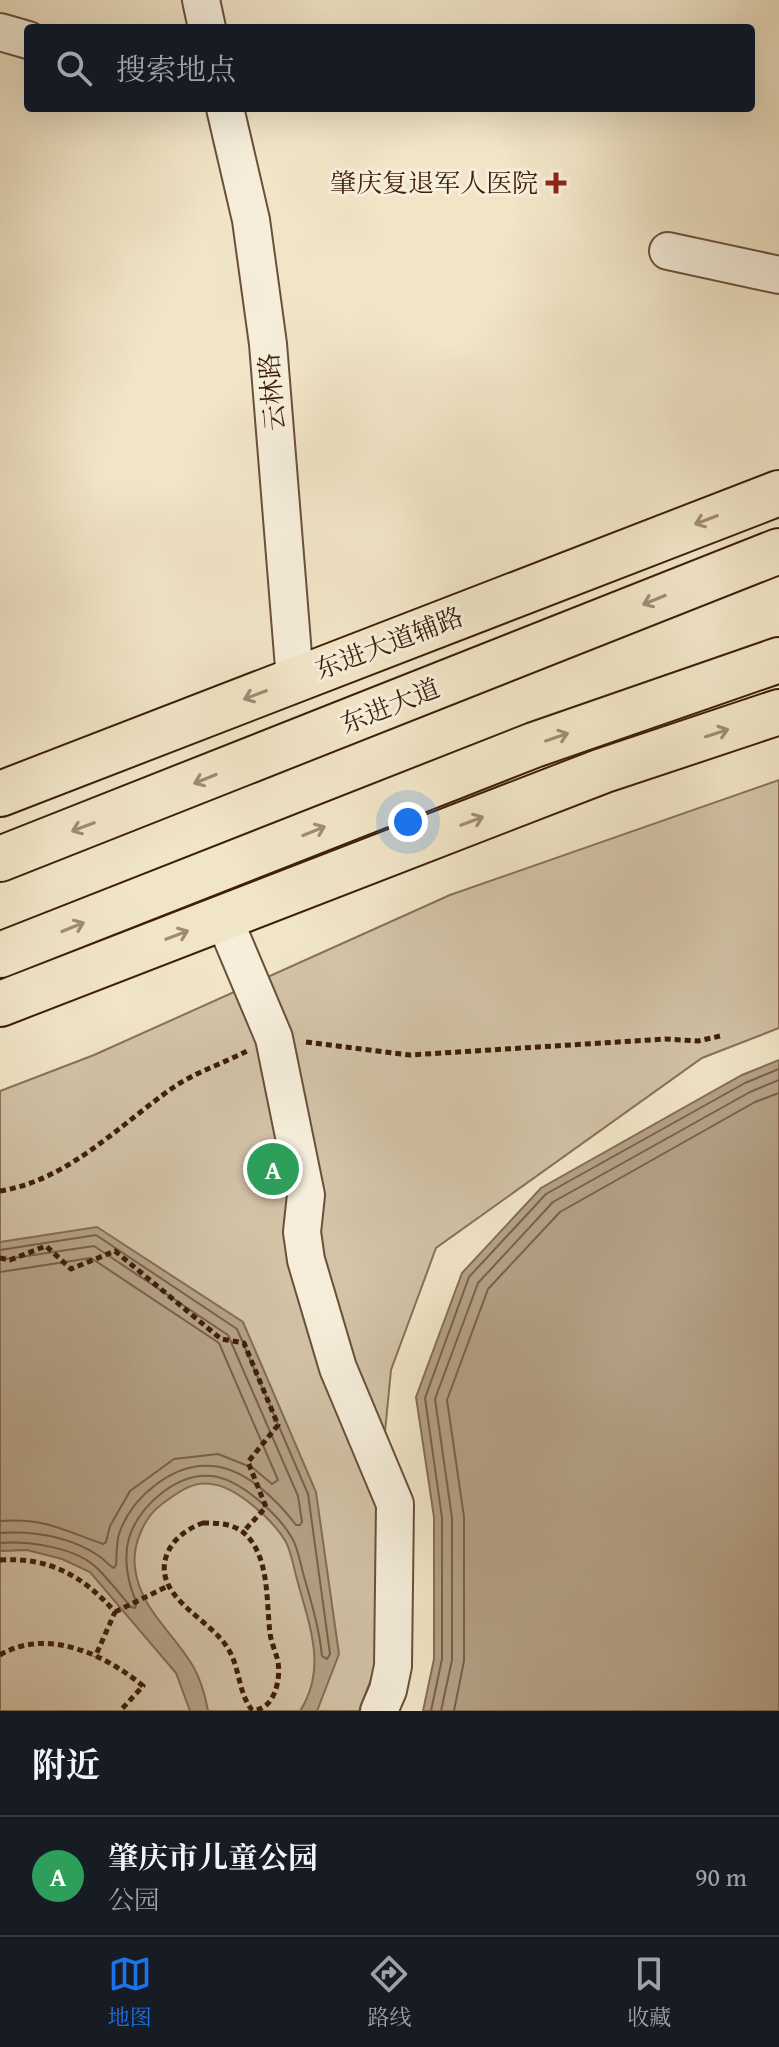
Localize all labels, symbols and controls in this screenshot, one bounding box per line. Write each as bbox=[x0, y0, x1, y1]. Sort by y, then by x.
search box bbox=[24, 24, 755, 112]
icon: search bbox=[52, 46, 96, 90]
text: 搜索地点 bbox=[116, 47, 236, 91]
place label: 肇庆复退军人医院 bbox=[330, 163, 538, 202]
marker: 肇庆复退军人医院 bbox=[545, 172, 567, 194]
street label: 云林路 bbox=[249, 351, 294, 433]
one-way arrow bbox=[694, 514, 719, 528]
one-way arrow bbox=[642, 594, 667, 608]
street label: 东进大道辅路 bbox=[309, 596, 469, 689]
street label: 东进大道 bbox=[334, 668, 445, 743]
one-way arrow bbox=[243, 689, 268, 703]
one-way arrow bbox=[704, 725, 729, 740]
one-way arrow bbox=[544, 728, 569, 743]
one-way arrow bbox=[193, 773, 218, 787]
your location bbox=[388, 802, 428, 842]
one-way arrow bbox=[459, 813, 484, 828]
one-way arrow bbox=[71, 821, 95, 835]
one-way arrow bbox=[301, 823, 326, 837]
one-way arrow bbox=[60, 919, 85, 933]
one-way arrow bbox=[164, 927, 189, 941]
pin: A bbox=[247, 1139, 299, 1199]
text: 附近 bbox=[32, 1740, 100, 1789]
text: 肇庆市儿童公园 bbox=[108, 1835, 318, 1879]
text: A bbox=[50, 1857, 66, 1896]
text: 90 m bbox=[695, 1857, 747, 1896]
text: 公园 bbox=[108, 1880, 160, 1919]
tab: 地图 bbox=[108, 1952, 152, 2033]
tab: 路线 bbox=[367, 1952, 411, 2033]
tab: 收藏 bbox=[627, 1952, 671, 2033]

